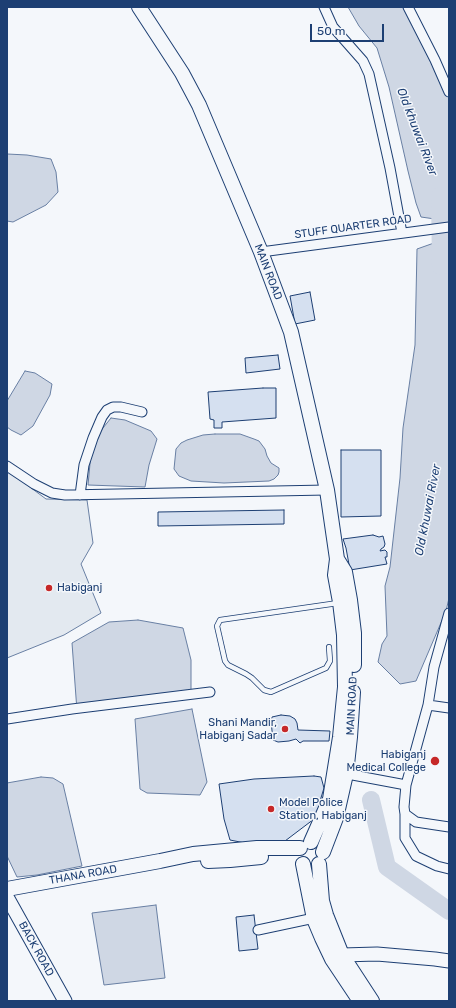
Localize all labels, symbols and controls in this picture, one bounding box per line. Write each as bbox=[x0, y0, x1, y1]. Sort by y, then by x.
scale bar bbox=[312, 16, 386, 42]
text: 50 m bbox=[317, 24, 345, 38]
water label: Old khuwai River bbox=[394, 86, 440, 178]
street label: STUFF QUARTER ROAD bbox=[294, 212, 412, 242]
street label: MAIN ROAD bbox=[251, 242, 285, 302]
water label: Old khuwai River bbox=[412, 463, 444, 557]
place label: Habiganj bbox=[57, 581, 102, 595]
marker: Habiganj bbox=[44, 583, 54, 593]
street label: MAIN ROAD bbox=[344, 676, 360, 736]
place label: Shani Mandir, Habiganj Sadar bbox=[199, 716, 277, 742]
marker: Shani Mandir, Habiganj Sadar bbox=[280, 724, 290, 734]
place label: Habiganj Medical College bbox=[347, 748, 426, 774]
marker: Habiganj Medical College bbox=[429, 755, 441, 767]
place label: Model Police Station, Habiganj bbox=[279, 796, 367, 822]
marker: Model Police Station, Habiganj bbox=[266, 804, 276, 814]
street label: THANA ROAD bbox=[48, 863, 118, 887]
street label: BACK ROAD bbox=[16, 919, 56, 979]

